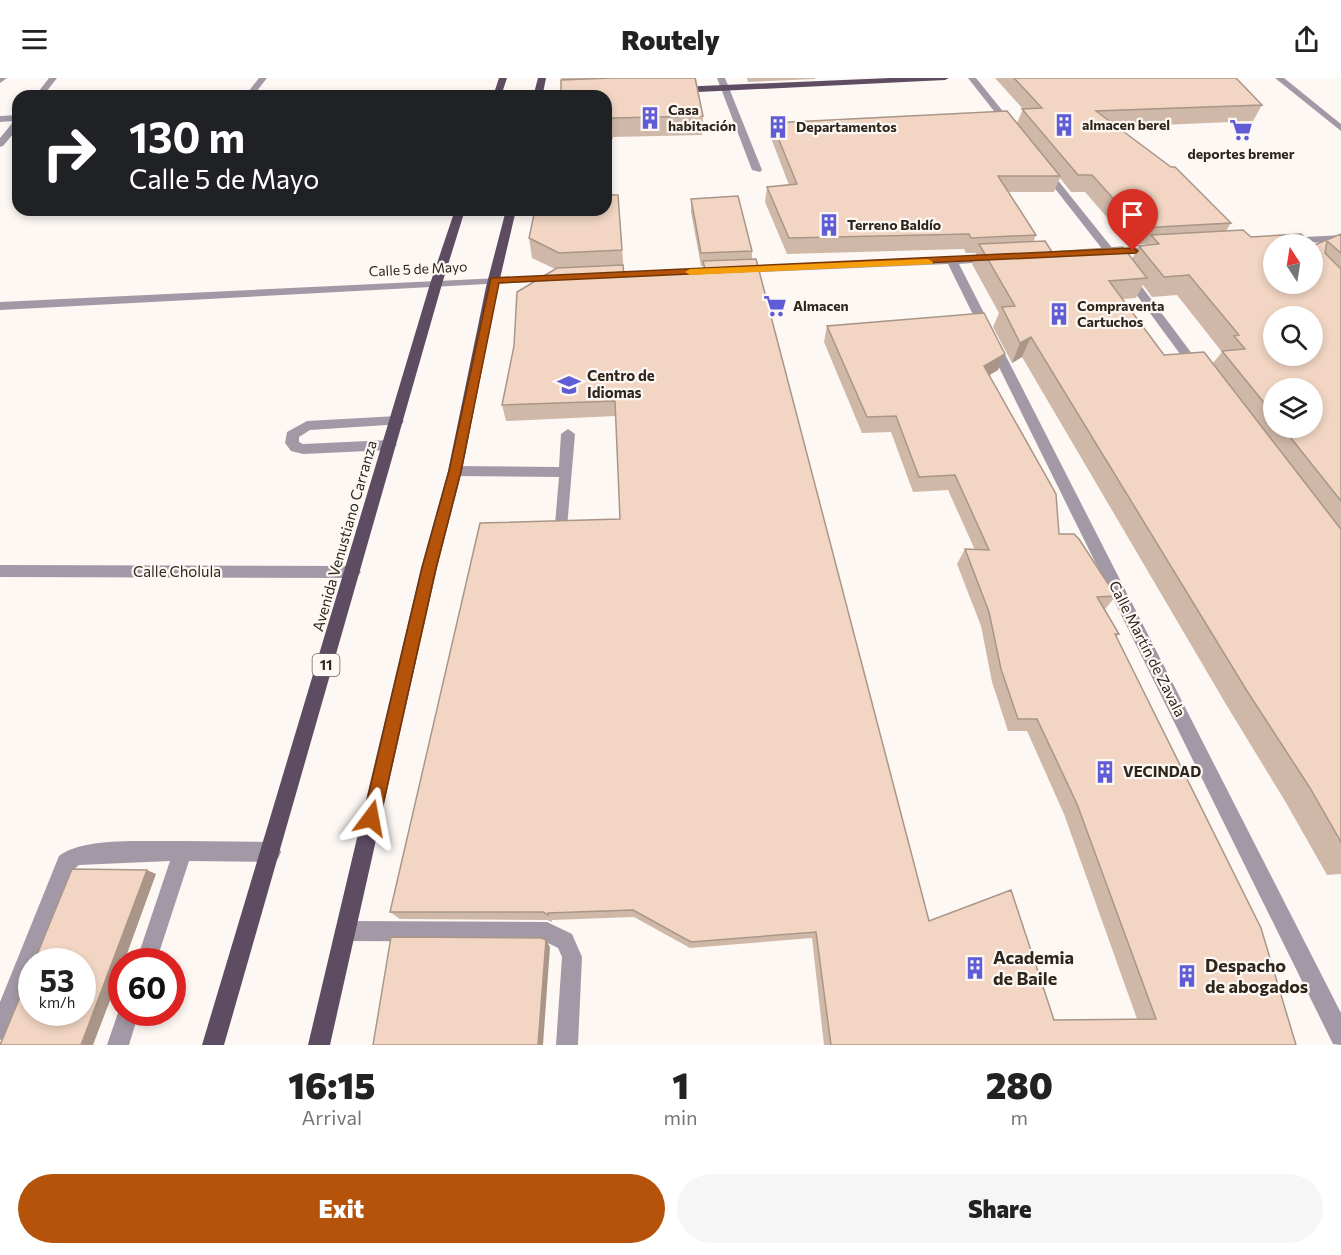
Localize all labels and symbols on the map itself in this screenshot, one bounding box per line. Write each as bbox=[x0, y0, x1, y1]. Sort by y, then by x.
place label: Casa habitación bbox=[668, 101, 736, 134]
building icon: Casa habitación bbox=[637, 105, 663, 131]
building icon: almacen berel bbox=[1051, 112, 1077, 138]
building icon: Departamentos bbox=[765, 114, 791, 140]
place label: almacen berel bbox=[1082, 116, 1170, 133]
supermarket icon: deportes bremer bbox=[1228, 117, 1254, 143]
place label: Departamentos bbox=[796, 118, 897, 135]
place label: deportes bremer bbox=[1187, 145, 1295, 162]
pin bbox=[1107, 189, 1158, 251]
building icon: Terreno Baldío bbox=[816, 212, 842, 238]
place label: Terreno Baldío bbox=[847, 216, 941, 233]
north arrow bbox=[1263, 234, 1323, 294]
street label: Calle 5 de Mayo bbox=[368, 257, 468, 280]
supermarket icon: Almacen bbox=[762, 293, 788, 319]
place label: Almacen bbox=[793, 297, 849, 314]
place label: Compraventa Cartuchos bbox=[1077, 297, 1164, 330]
building icon: Compraventa Cartuchos bbox=[1046, 301, 1072, 327]
place label: Centro de Idiomas bbox=[587, 366, 655, 401]
school or university icon: Centro de Idiomas bbox=[556, 372, 582, 398]
street label: Avenida Venustiano Carranza bbox=[308, 438, 380, 633]
street label: Calle Cholula bbox=[133, 562, 221, 580]
street label: Calle Martín de Zavala bbox=[1106, 578, 1190, 720]
road number: 11 bbox=[312, 654, 340, 676]
building icon: VECINDAD bbox=[1092, 759, 1118, 785]
place label: VECINDAD bbox=[1123, 762, 1201, 780]
position arrow bbox=[339, 786, 403, 850]
place label: Academia de Baile bbox=[993, 946, 1074, 989]
speed limit sign: 60 bbox=[108, 948, 186, 1026]
place label: Despacho de abogados bbox=[1205, 954, 1308, 997]
building icon: Academia de Baile bbox=[962, 955, 988, 981]
building icon: Despacho de abogados bbox=[1174, 963, 1200, 989]

